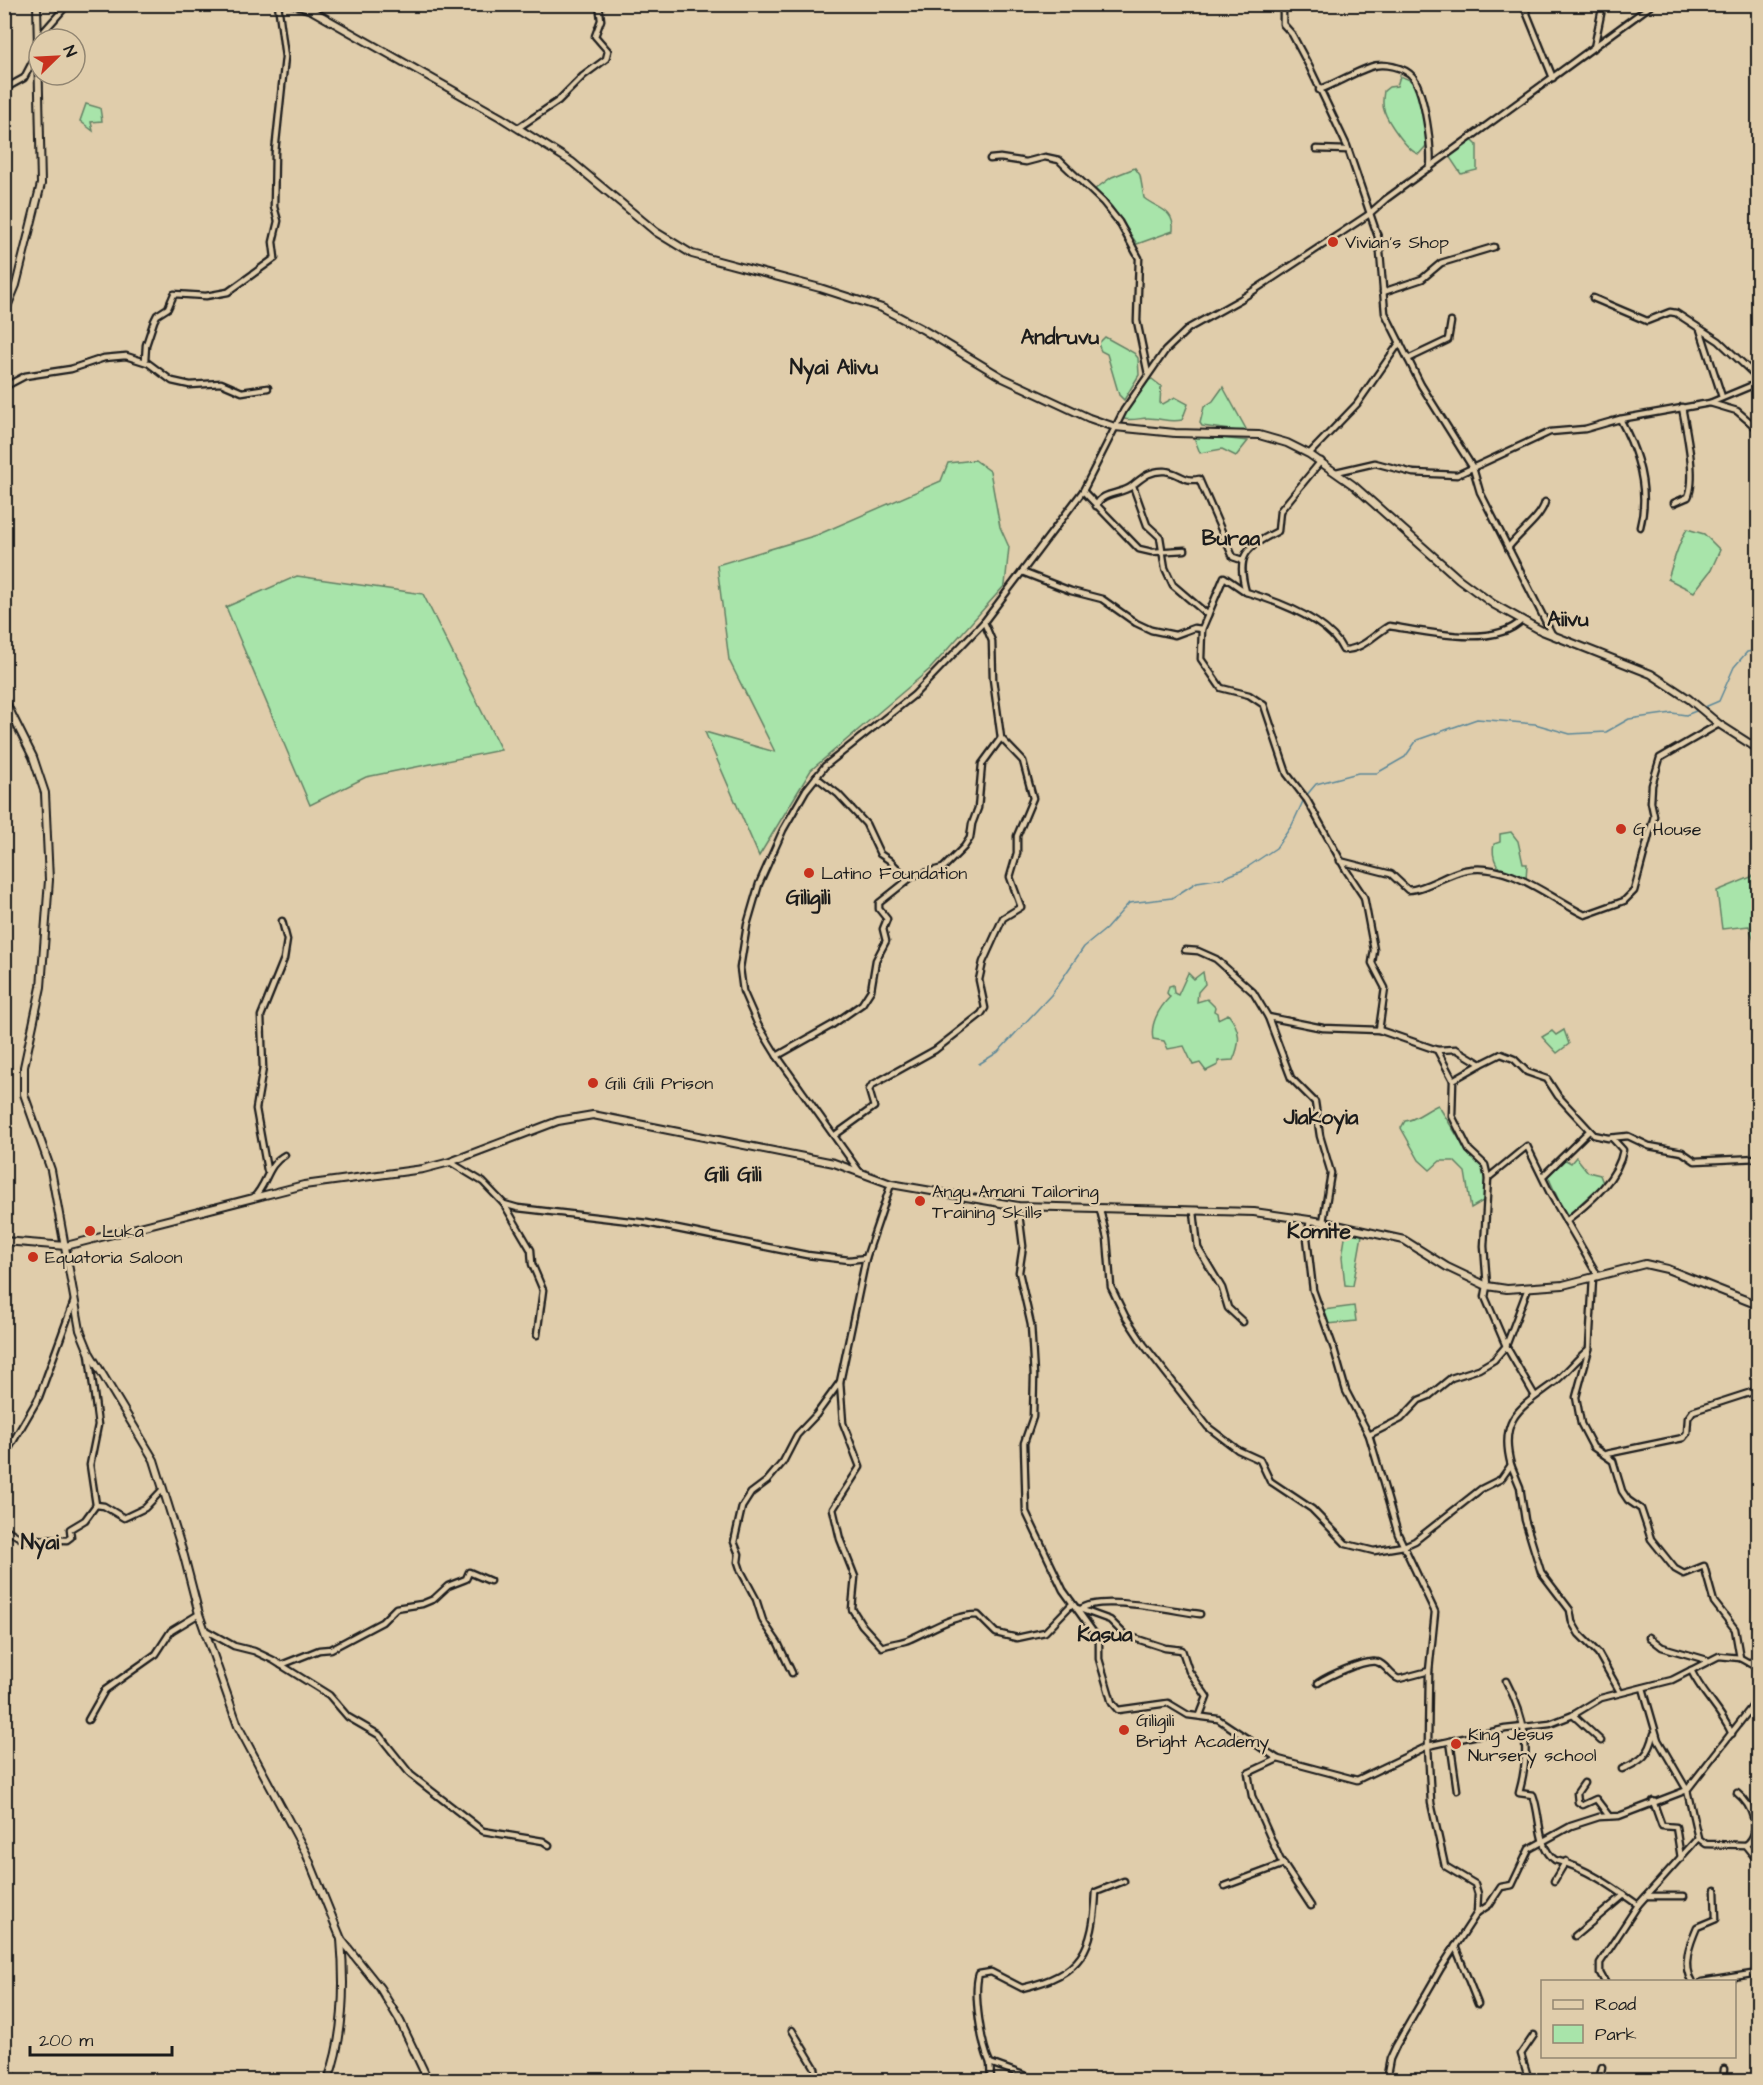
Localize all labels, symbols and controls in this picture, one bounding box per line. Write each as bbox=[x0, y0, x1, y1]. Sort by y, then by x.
north arrow bbox=[27, 27, 87, 87]
text: N bbox=[58, 42, 82, 60]
place label: Vivian's Shop bbox=[1345, 230, 1449, 255]
marker: Vivian's Shop bbox=[1326, 235, 1340, 249]
district label: Andruvu bbox=[1021, 323, 1100, 352]
district label: Nyai Alivu bbox=[790, 353, 879, 385]
district label: Buraa bbox=[1202, 524, 1261, 553]
district label: Aiivu bbox=[1547, 605, 1589, 634]
place label: G House bbox=[1633, 817, 1702, 842]
marker: G House bbox=[1614, 822, 1628, 836]
place label: Latino Foundation bbox=[821, 861, 967, 886]
marker: Latino Foundation bbox=[802, 866, 816, 880]
district label: Giligili bbox=[786, 883, 831, 914]
place label: Gili Gili Prison bbox=[605, 1071, 713, 1096]
marker: Gili Gili Prison bbox=[586, 1076, 600, 1090]
district label: Jiakoyia bbox=[1282, 1103, 1359, 1135]
district label: Gili Gili bbox=[705, 1160, 762, 1189]
place label: Angu Amani Tailoring Training Skills bbox=[932, 1179, 1099, 1226]
marker: Angu Amani Tailoring Training Skills bbox=[913, 1194, 927, 1208]
district label: Komite bbox=[1287, 1217, 1352, 1246]
place label: Luka bbox=[102, 1219, 144, 1244]
marker: Luka bbox=[83, 1224, 97, 1238]
place label: Equatoria Saloon bbox=[45, 1245, 182, 1270]
marker: Equatoria Saloon bbox=[26, 1250, 40, 1264]
district label: Nyai bbox=[21, 1528, 60, 1560]
district label: Kasua bbox=[1077, 1620, 1133, 1649]
place label: Giligili Bright Academy bbox=[1136, 1708, 1269, 1755]
place label: King Jesus Nursery school bbox=[1468, 1722, 1597, 1769]
marker: Giligili Bright Academy bbox=[1117, 1723, 1131, 1737]
marker: King Jesus Nursery school bbox=[1449, 1737, 1463, 1751]
legend bbox=[1541, 1980, 1736, 2058]
text: Road bbox=[1595, 1992, 1636, 2017]
scale bar bbox=[30, 2019, 172, 2057]
text: Park bbox=[1595, 2022, 1637, 2047]
text: 200 m bbox=[39, 2028, 93, 2053]

